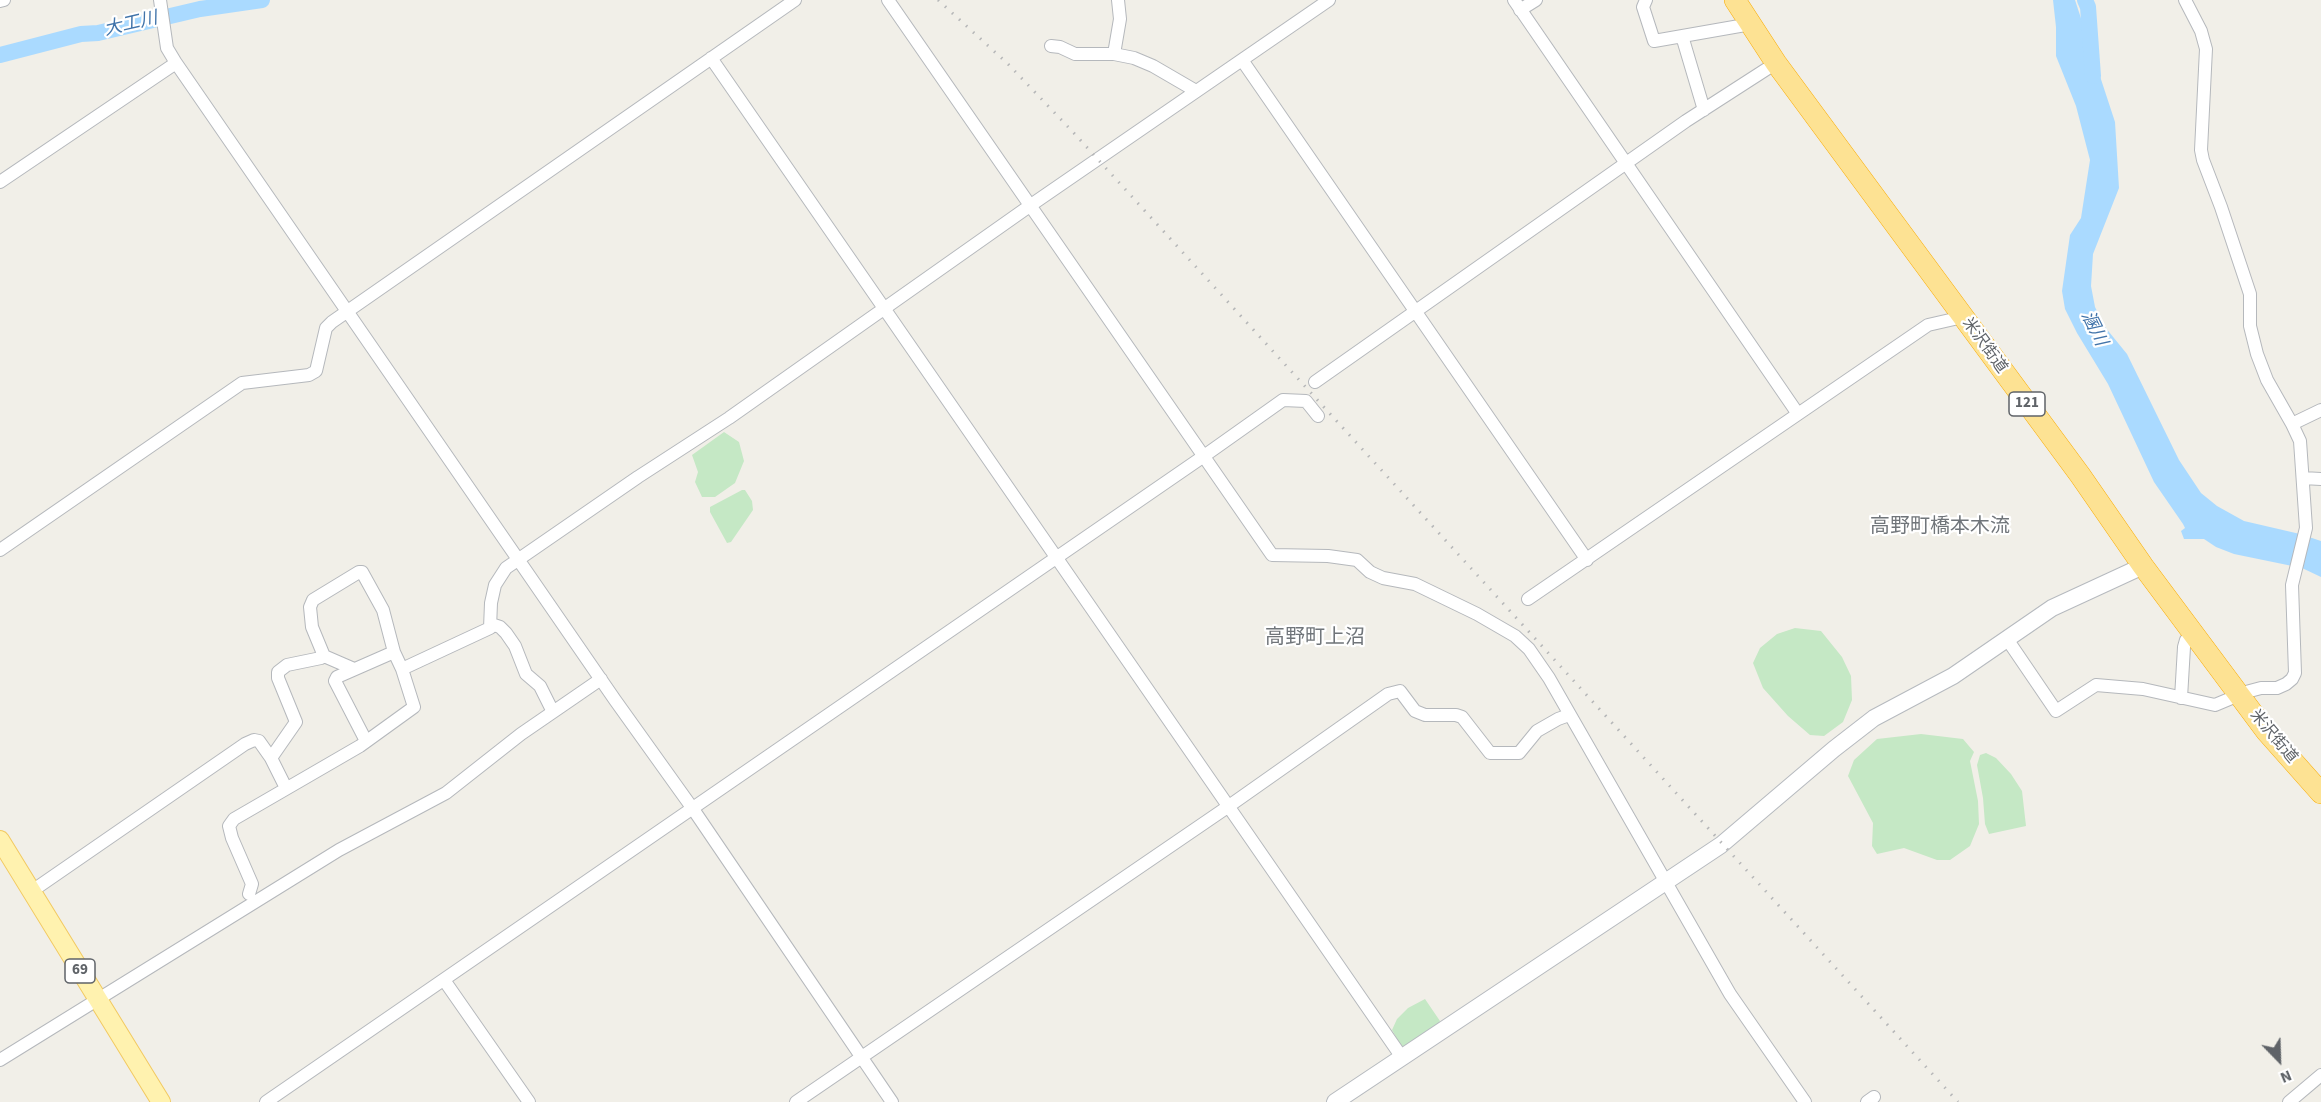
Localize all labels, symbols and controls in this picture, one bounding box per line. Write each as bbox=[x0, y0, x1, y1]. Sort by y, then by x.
water label: 大工川 bbox=[102, 8, 160, 42]
water label: 溷川 bbox=[2075, 308, 2111, 350]
street label: 米沢街道 bbox=[1957, 314, 2011, 378]
road number: 121 bbox=[2009, 392, 2045, 416]
district label: 高野町橋本木流 bbox=[1870, 516, 2010, 540]
district label: 高野町上沼 bbox=[1265, 627, 1365, 651]
street label: 米沢街道 bbox=[2245, 706, 2301, 768]
road number: 69 bbox=[65, 959, 95, 983]
north arrow bbox=[2249, 1030, 2309, 1090]
text: N bbox=[2277, 1064, 2295, 1089]

